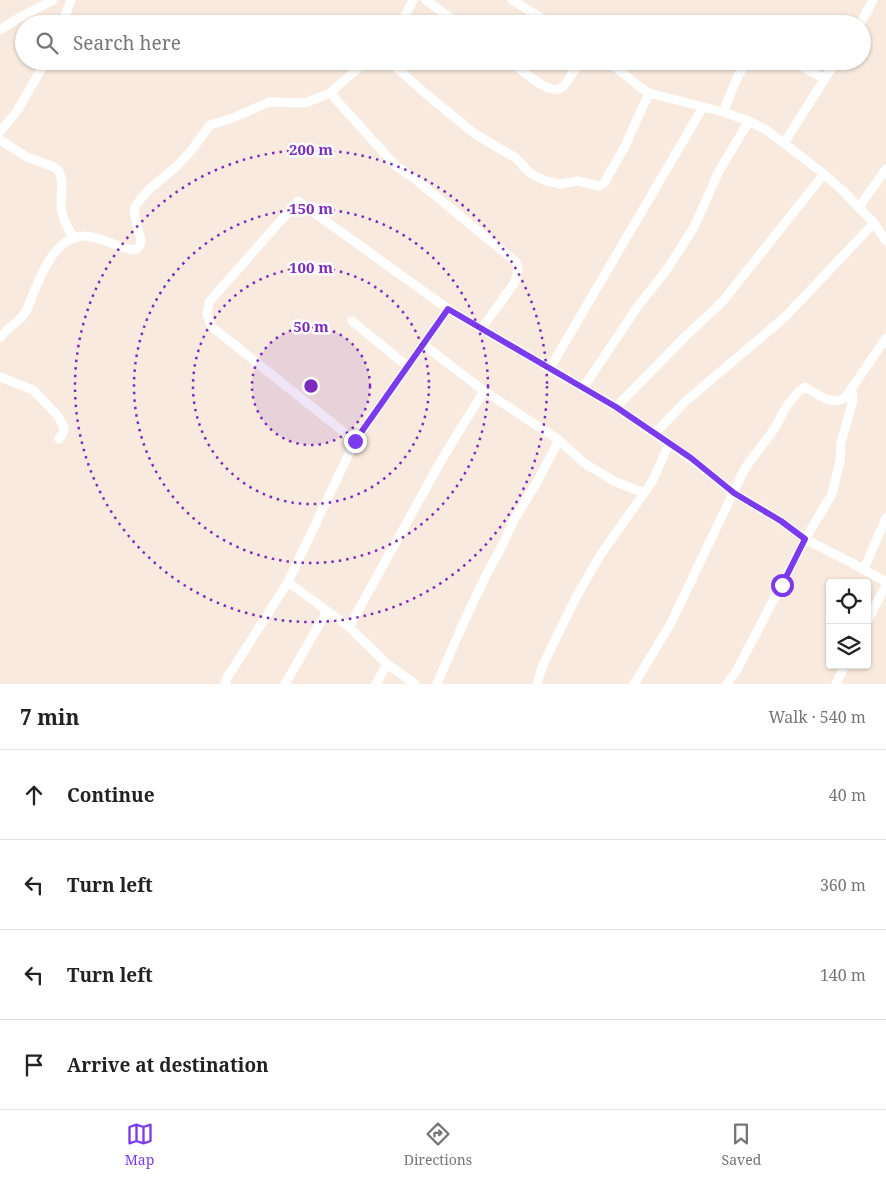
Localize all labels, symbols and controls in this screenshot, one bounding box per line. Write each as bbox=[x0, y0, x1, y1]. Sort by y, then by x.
search box bbox=[15, 15, 871, 70]
icon: search bbox=[33, 29, 61, 57]
text: Search here bbox=[73, 30, 181, 56]
text: 200 m bbox=[289, 139, 333, 159]
text: 150 m bbox=[289, 198, 333, 218]
text: 100 m bbox=[289, 257, 333, 277]
text: 50 m bbox=[293, 316, 329, 336]
centre of rings bbox=[302, 377, 320, 395]
route end bbox=[344, 430, 367, 453]
route start bbox=[771, 574, 794, 597]
map controls bbox=[826, 579, 871, 669]
button: locate bbox=[826, 579, 871, 624]
button: layers bbox=[826, 624, 871, 669]
text: 7 min bbox=[20, 703, 79, 731]
text: Walk · 540 m bbox=[769, 706, 866, 728]
icon: ahead bbox=[20, 781, 48, 809]
text: Continue bbox=[67, 782, 155, 808]
text: 40 m bbox=[829, 784, 866, 806]
icon: left bbox=[20, 871, 48, 899]
text: Turn left bbox=[67, 872, 153, 898]
text: 360 m bbox=[820, 874, 866, 896]
icon: left bbox=[20, 961, 48, 989]
text: Turn left bbox=[67, 962, 153, 988]
text: 140 m bbox=[820, 964, 866, 986]
icon: arrive bbox=[20, 1051, 48, 1079]
text: Arrive at destination bbox=[67, 1052, 269, 1078]
tab: Map bbox=[125, 1120, 154, 1169]
tab: Directions bbox=[404, 1120, 472, 1169]
tab: Saved bbox=[722, 1120, 761, 1169]

